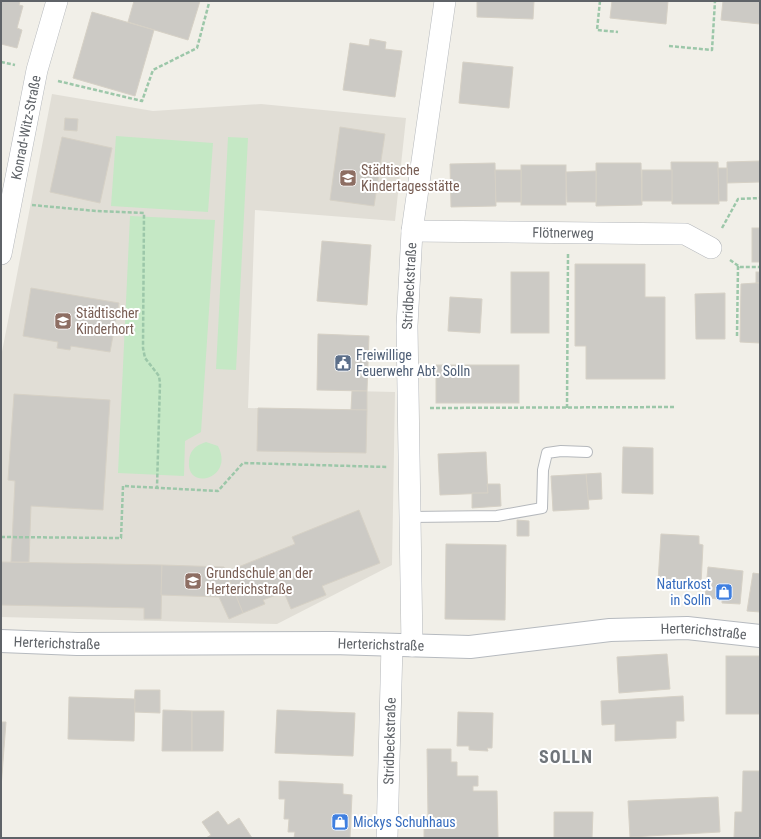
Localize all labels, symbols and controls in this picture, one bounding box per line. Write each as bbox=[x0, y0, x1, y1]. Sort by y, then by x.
street label: Konrad-Witz-Straße bbox=[8, 73, 44, 181]
place label: Städtische Kindertagesstätte bbox=[361, 162, 460, 194]
school or university icon: Städtische Kindertagesstätte bbox=[338, 168, 358, 188]
street label: Flötnerweg bbox=[532, 224, 594, 241]
street label: Stridbeckstraße bbox=[399, 242, 419, 330]
place label: Städtischer Kinderhort bbox=[76, 305, 139, 337]
school or university icon: Städtischer Kinderhort bbox=[53, 311, 73, 331]
place label: Freiwillige Feuerwehr Abt. Solln bbox=[356, 347, 470, 379]
public building icon: Freiwillige Feuerwehr Abt. Solln bbox=[333, 353, 353, 373]
place label: Grundschule an der Herterichstraße bbox=[206, 565, 313, 597]
school or university icon: Grundschule an der Herterichstraße bbox=[183, 571, 203, 591]
place label: Naturkost in Solln bbox=[657, 576, 711, 608]
shop icon: Naturkost in Solln bbox=[714, 582, 734, 602]
street label: Herterichstraße bbox=[660, 620, 748, 643]
street label: Herterichstraße bbox=[13, 634, 101, 652]
street label: Herterichstraße bbox=[337, 635, 425, 654]
street label: Stridbeckstraße bbox=[380, 697, 399, 785]
district label: SOLLN bbox=[539, 746, 593, 767]
shop icon: Mickys Schuhhaus bbox=[330, 812, 350, 832]
place label: Mickys Schuhhaus bbox=[353, 814, 456, 830]

